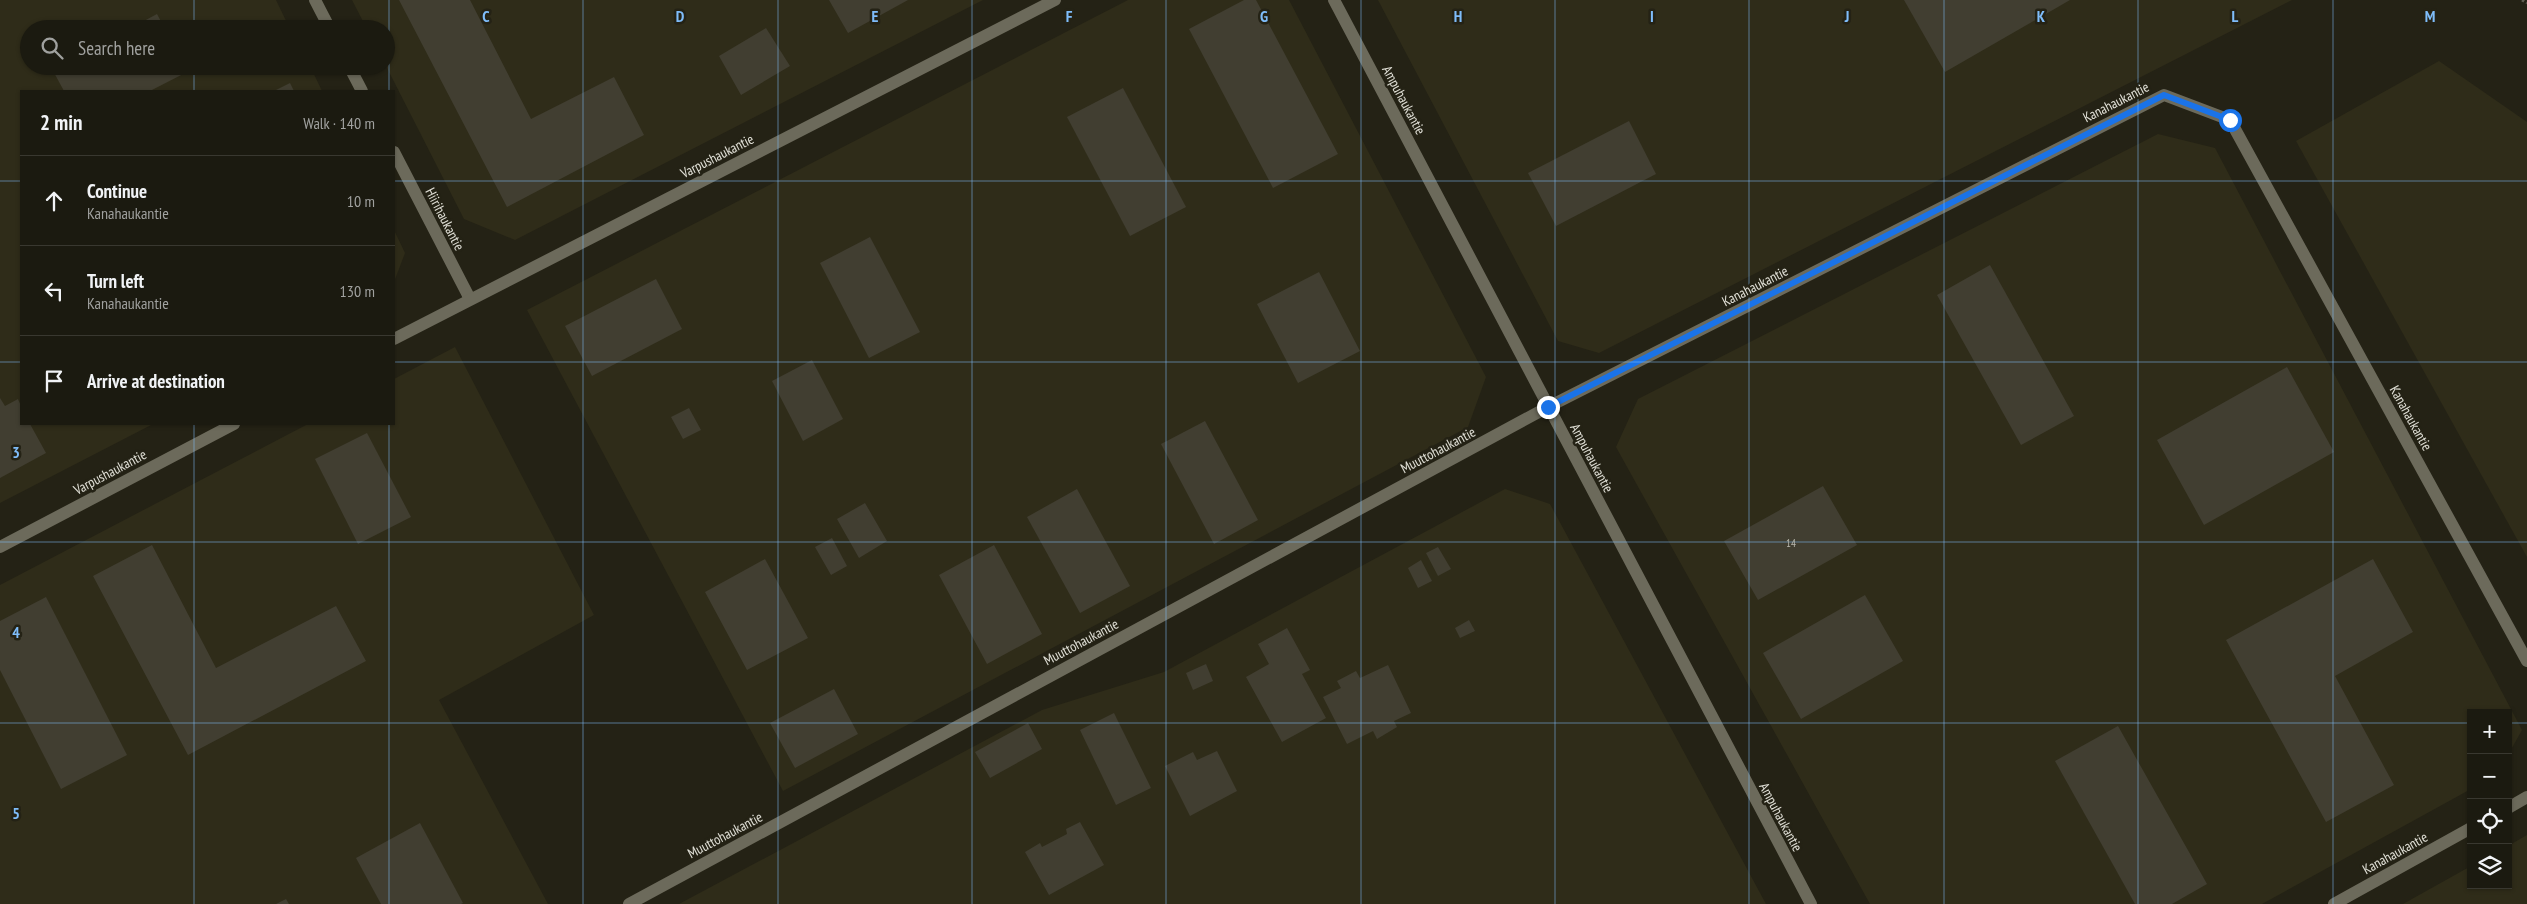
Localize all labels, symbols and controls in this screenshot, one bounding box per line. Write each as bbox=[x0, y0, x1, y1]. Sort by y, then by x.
text: C bbox=[482, 6, 490, 26]
text: D bbox=[676, 6, 685, 26]
text: E bbox=[872, 6, 879, 26]
text: F bbox=[1066, 6, 1073, 26]
text: G bbox=[1260, 6, 1268, 26]
text: H bbox=[1454, 6, 1462, 26]
text: I bbox=[1650, 6, 1654, 26]
text: J bbox=[1844, 6, 1849, 26]
text: K bbox=[2037, 6, 2046, 26]
text: L bbox=[2232, 6, 2239, 26]
text: M bbox=[2425, 6, 2435, 26]
search box bbox=[20, 20, 395, 75]
icon: search bbox=[38, 34, 66, 62]
text: Search here bbox=[78, 36, 155, 60]
street label: Ampuhaukantie bbox=[1378, 62, 1430, 138]
street label: Kanahaukantie bbox=[2080, 78, 2152, 126]
text: 2 min bbox=[40, 109, 82, 136]
route start bbox=[2219, 109, 2242, 132]
text: Walk · 140 m bbox=[303, 113, 375, 133]
street label: Varpushaukantie bbox=[676, 130, 757, 183]
text: Continue bbox=[87, 179, 147, 203]
street label: Hiirihaukantie bbox=[422, 185, 469, 254]
icon: ahead bbox=[40, 187, 68, 215]
text: 10 m bbox=[347, 191, 375, 211]
text: Kanahaukantie bbox=[87, 203, 169, 223]
street label: Kanahaukantie bbox=[1719, 262, 1791, 310]
text: Turn left bbox=[87, 269, 144, 293]
icon: left bbox=[40, 277, 68, 305]
text: 130 m bbox=[340, 281, 375, 301]
text: Kanahaukantie bbox=[87, 293, 169, 313]
icon: arrive bbox=[40, 367, 68, 395]
text: Arrive at destination bbox=[87, 369, 225, 393]
street label: Kanahaukantie bbox=[2386, 382, 2436, 454]
route end bbox=[1537, 396, 1560, 419]
street label: Ampuhaukantie bbox=[1566, 420, 1618, 496]
street label: Muuttohaukantie bbox=[1397, 423, 1479, 477]
text: 3 bbox=[12, 442, 20, 462]
street label: Varpushaukantie bbox=[70, 445, 150, 499]
house number: 14 bbox=[1786, 536, 1796, 550]
street label: Muuttohaukantie bbox=[1040, 615, 1122, 669]
text: 4 bbox=[12, 622, 20, 642]
map controls bbox=[2467, 709, 2512, 889]
button: + bbox=[2467, 709, 2512, 754]
button: − bbox=[2467, 754, 2512, 799]
street label: Ampuhaukantie bbox=[1755, 779, 1807, 855]
button: locate bbox=[2467, 799, 2512, 844]
text: 5 bbox=[12, 803, 20, 823]
street label: Muuttohaukantie bbox=[684, 808, 766, 862]
street label: Kanahaukantie bbox=[2359, 828, 2431, 878]
button: layers bbox=[2467, 844, 2512, 889]

